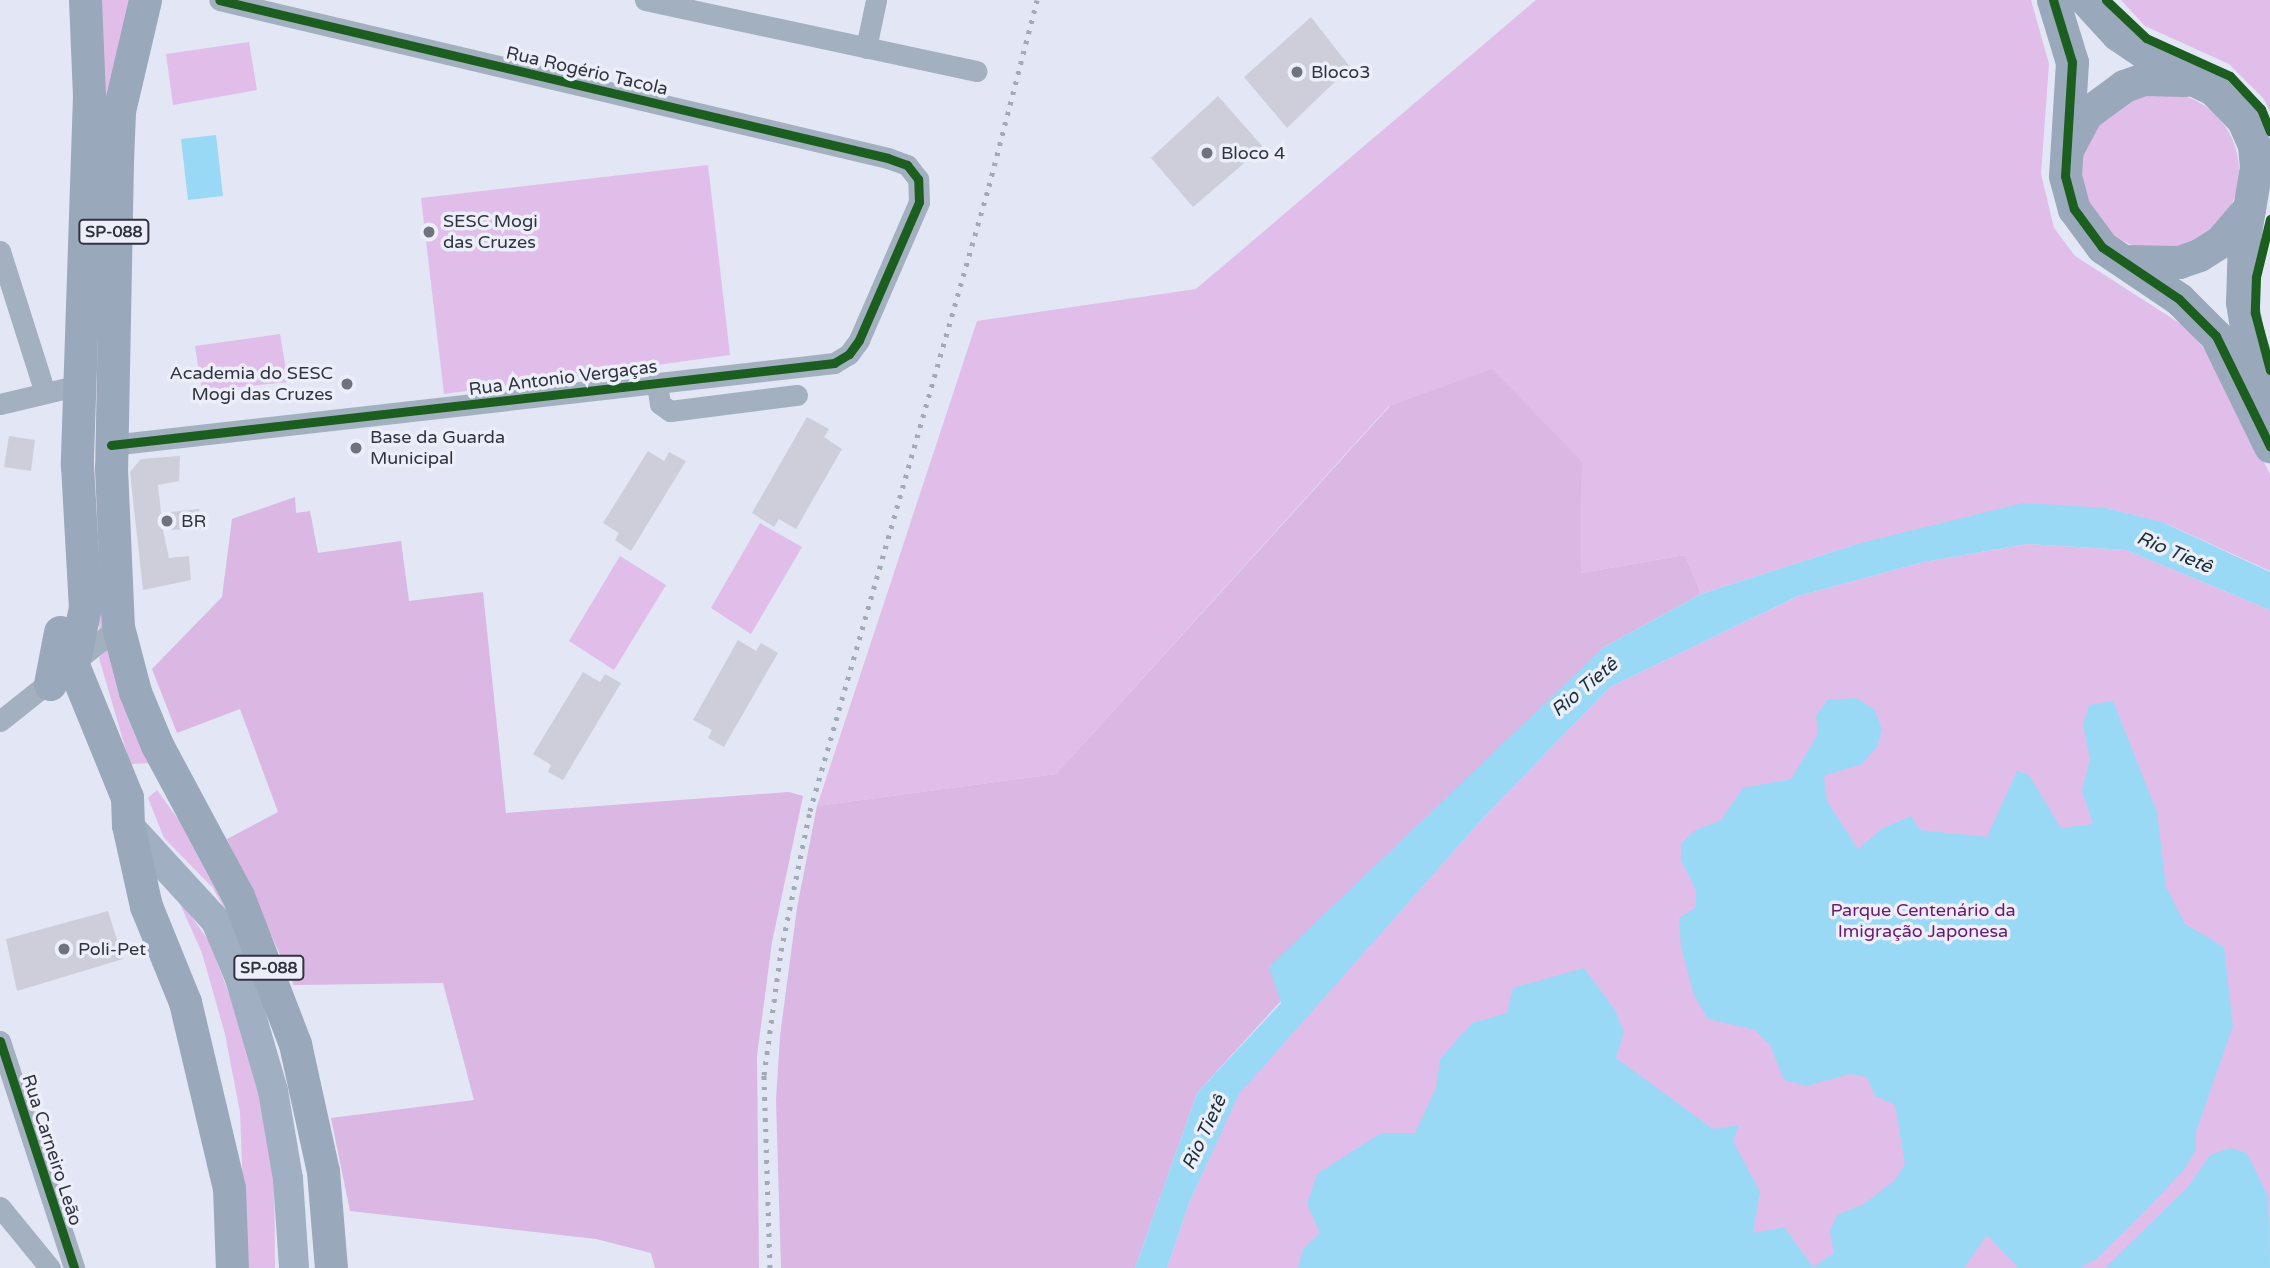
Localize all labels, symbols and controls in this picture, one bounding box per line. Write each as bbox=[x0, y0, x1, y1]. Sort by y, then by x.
street label: Rua Rogério Tacola bbox=[504, 42, 670, 100]
place label: Bloco3 bbox=[1311, 61, 1371, 83]
marker: Bloco3 bbox=[1289, 64, 1305, 80]
place label: Bloco 4 bbox=[1221, 142, 1285, 164]
marker: Bloco 4 bbox=[1199, 145, 1215, 161]
place label: SESC Mogi das Cruzes bbox=[443, 211, 538, 254]
road number: SP-088 bbox=[77, 220, 151, 244]
marker: SESC Mogi das Cruzes bbox=[421, 224, 437, 240]
street label: Rua Antonio Vergaças bbox=[468, 356, 658, 400]
place label: Academia do SESC Mogi das Cruzes bbox=[170, 363, 333, 406]
marker: Academia do SESC Mogi das Cruzes bbox=[339, 376, 355, 392]
place label: Base da Guarda Municipal bbox=[370, 427, 505, 470]
marker: Base da Guarda Municipal bbox=[348, 440, 364, 456]
place label: BR bbox=[181, 510, 206, 532]
marker: BR bbox=[159, 513, 175, 529]
water label: Rio Tietê bbox=[2133, 527, 2215, 579]
water label: Rio Tietê bbox=[1547, 654, 1623, 722]
park label: Parque Centenário da Imigração Japonesa bbox=[1830, 900, 2016, 942]
place label: Poli-Pet bbox=[78, 938, 146, 960]
marker: Poli-Pet bbox=[56, 941, 72, 957]
road number: SP-088 bbox=[232, 956, 306, 980]
street label: Rua Carneiro Leão bbox=[17, 1072, 87, 1228]
water label: Rio Tietê bbox=[1178, 1092, 1232, 1174]

